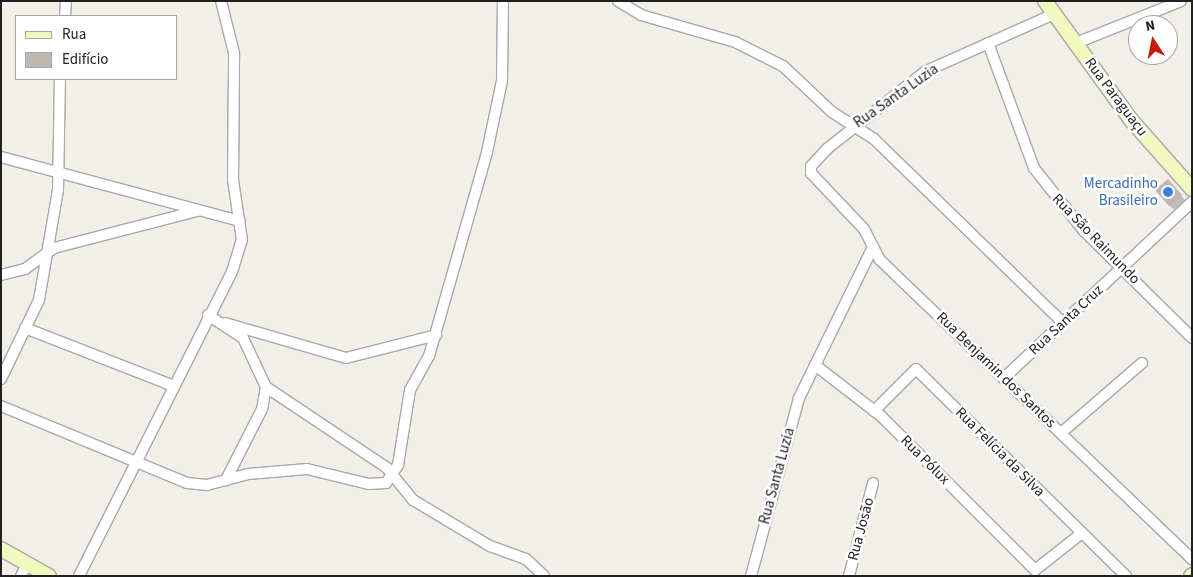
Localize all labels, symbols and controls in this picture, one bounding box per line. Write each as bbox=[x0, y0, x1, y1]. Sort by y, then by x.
legend bbox=[15, 15, 178, 80]
north arrow bbox=[1128, 15, 1178, 65]
text: N bbox=[1144, 16, 1157, 37]
text: Rua bbox=[62, 24, 86, 45]
text: Edifício bbox=[62, 49, 109, 70]
street label: Rua Paraguaçu bbox=[1081, 54, 1151, 140]
street label: Rua Santa Luzia bbox=[850, 60, 942, 132]
place label: Mercadinho Brasileiro bbox=[1084, 174, 1158, 209]
marker: Mercadinho Brasileiro bbox=[1162, 186, 1174, 198]
street label: Rua São Raimundo bbox=[1048, 190, 1144, 288]
street label: Rua Santa Cruz bbox=[1025, 281, 1107, 359]
street label: Rua Benjamin dos Santos bbox=[933, 308, 1059, 432]
street label: Rua Felícia da Silva bbox=[951, 403, 1049, 501]
street label: Rua Santa Luzia bbox=[755, 426, 799, 526]
street label: Rua Pólux bbox=[897, 432, 953, 488]
street label: Rua Josão bbox=[844, 496, 878, 562]

